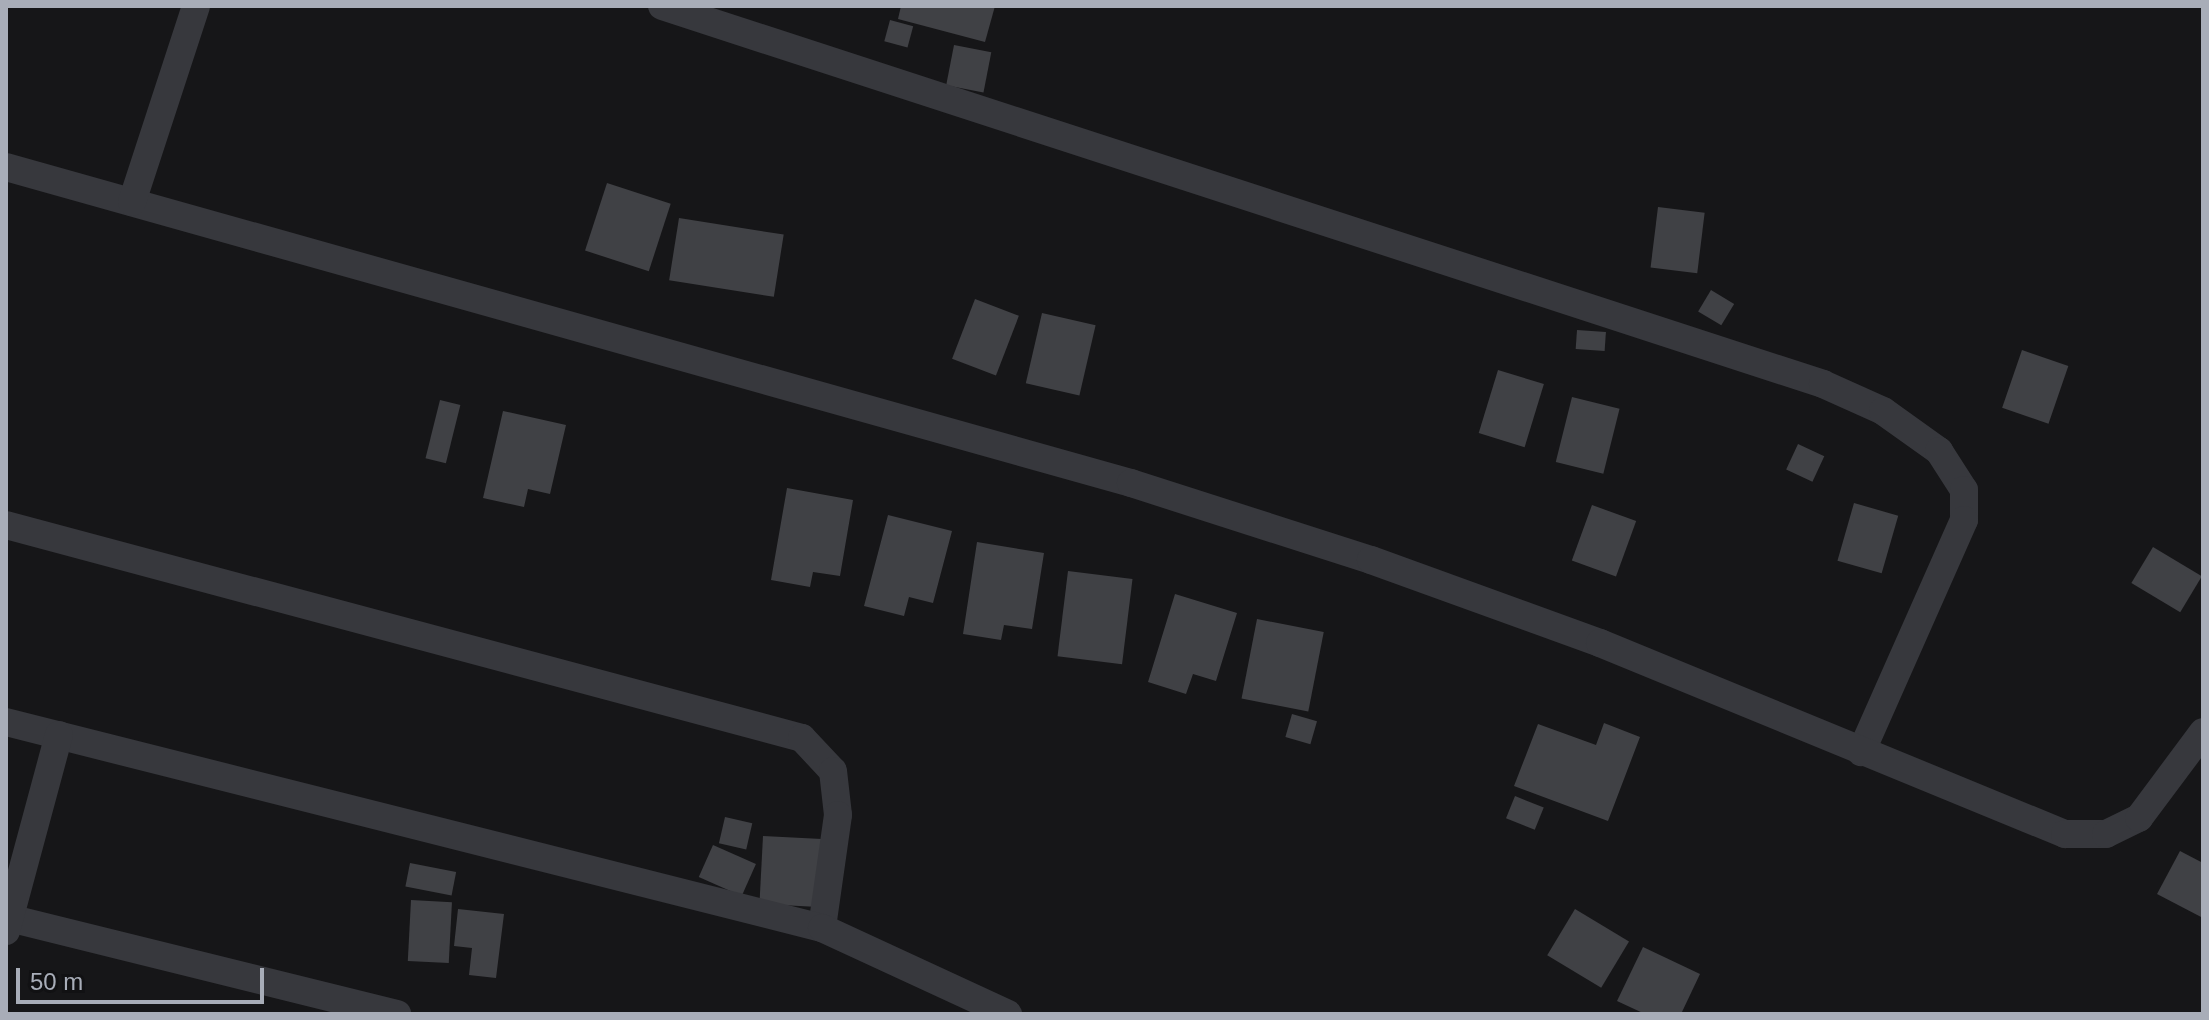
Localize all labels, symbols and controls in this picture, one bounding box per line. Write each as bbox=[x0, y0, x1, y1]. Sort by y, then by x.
scale bar bbox=[20, 952, 268, 1002]
text: 50 m bbox=[30, 968, 83, 995]

